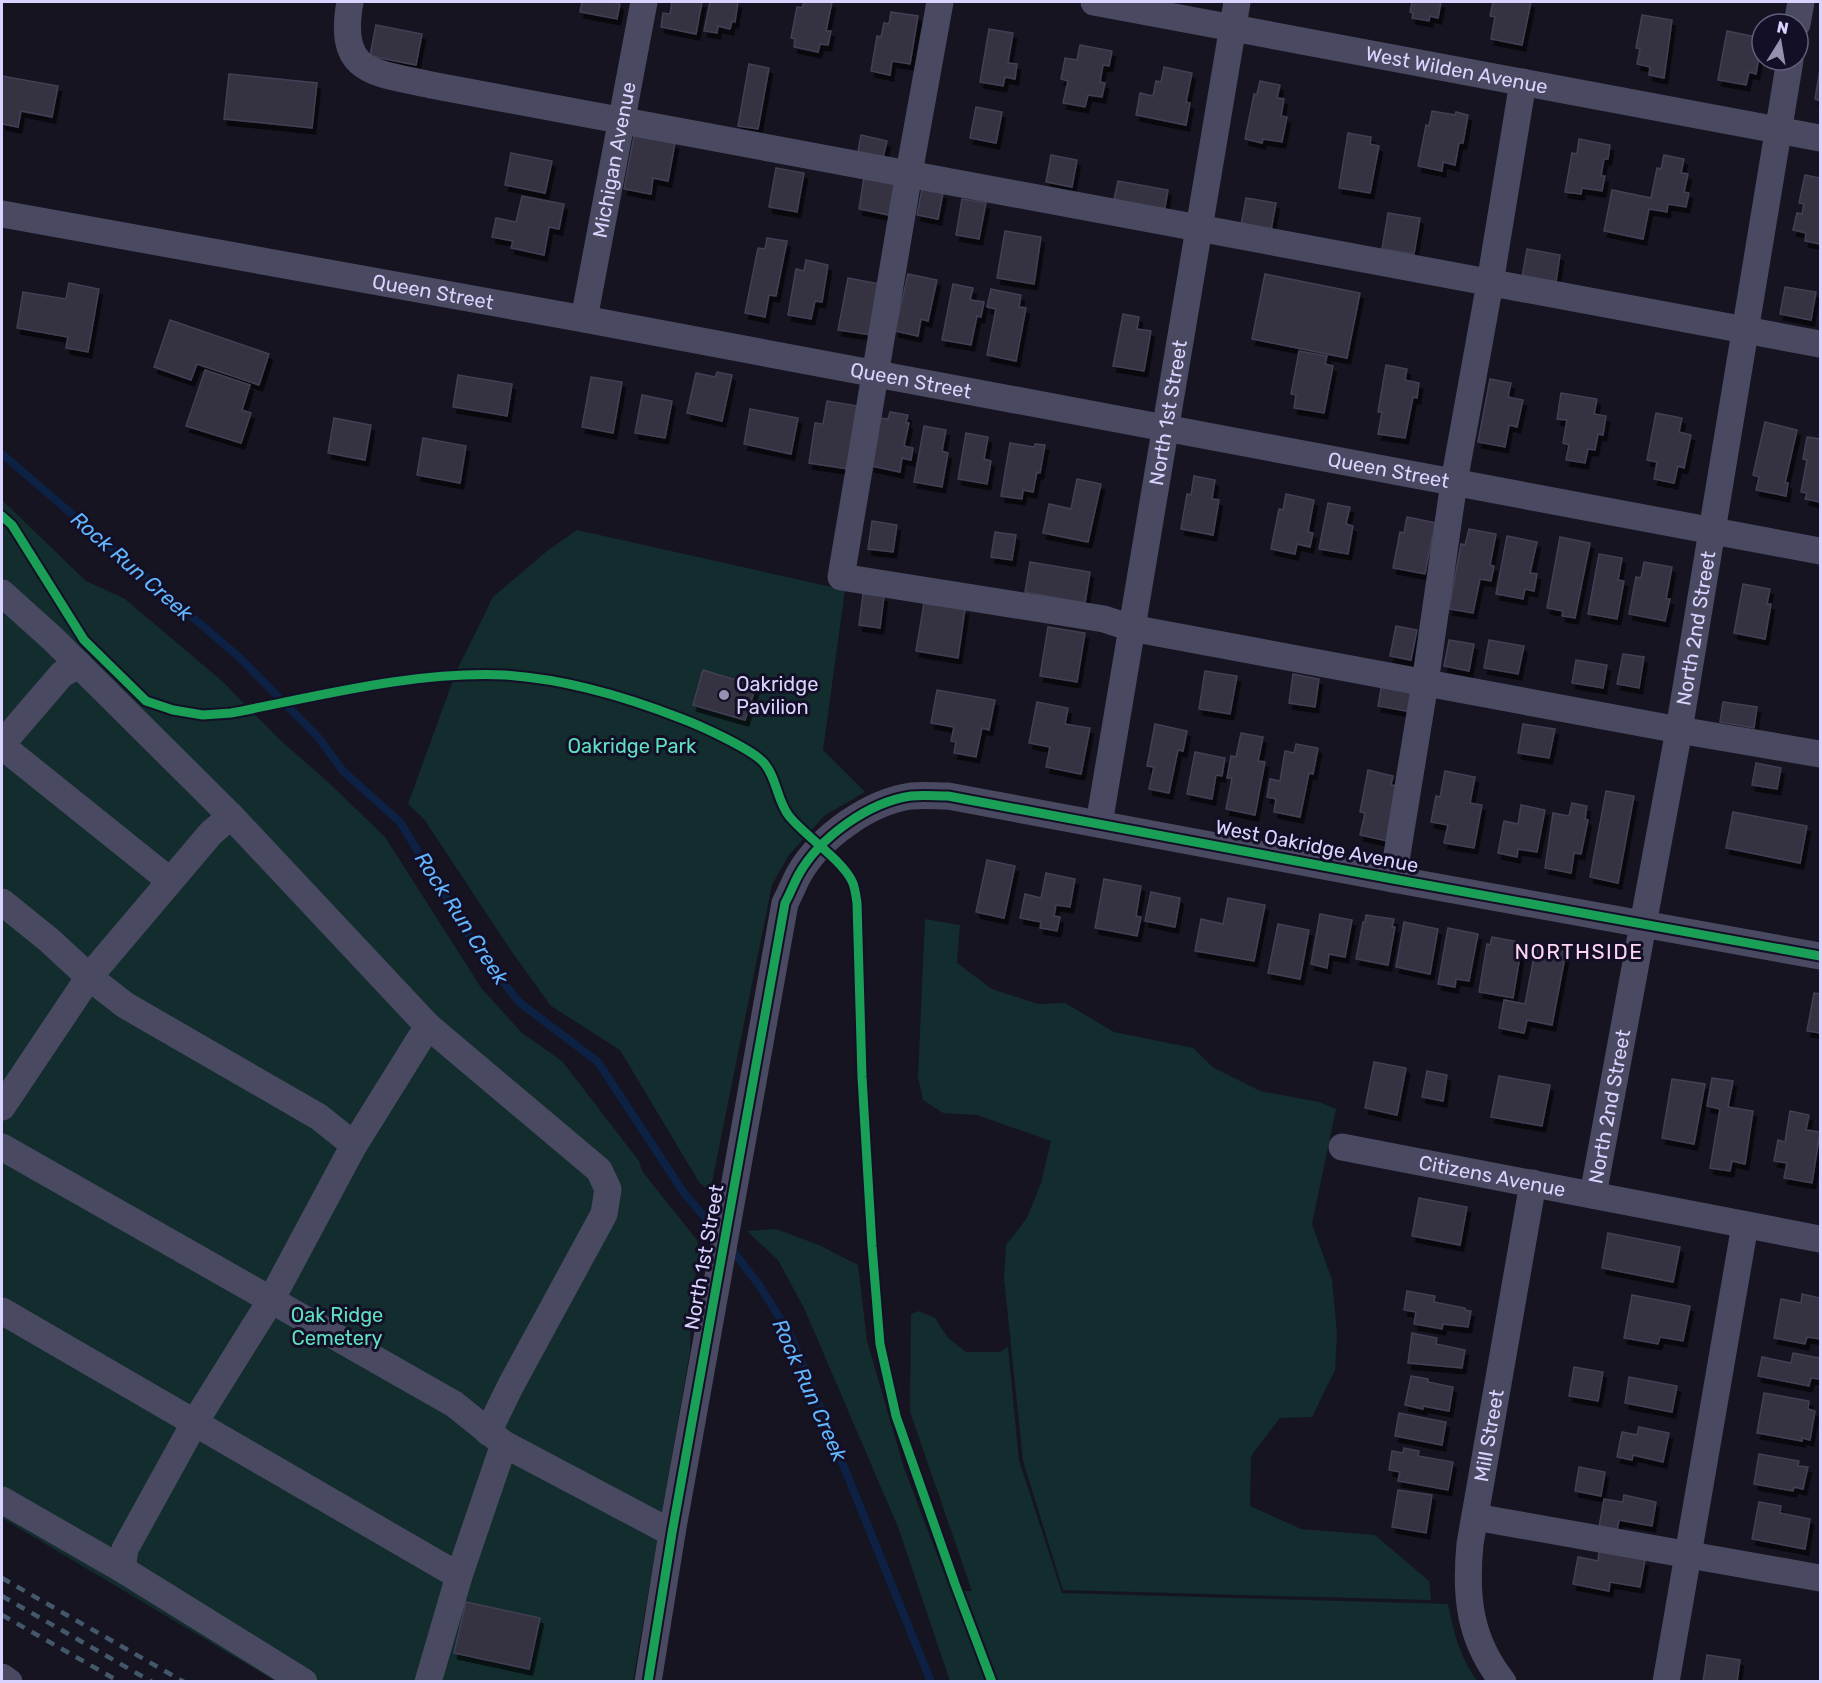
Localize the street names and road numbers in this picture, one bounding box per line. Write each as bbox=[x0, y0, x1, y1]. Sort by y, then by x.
street label: West Wilden Avenue bbox=[1364, 41, 1550, 99]
street label: Michigan Avenue bbox=[588, 80, 641, 240]
street label: Queen Street bbox=[370, 269, 496, 315]
street label: North 1st Street bbox=[1144, 338, 1192, 487]
street label: Queen Street bbox=[848, 357, 974, 404]
street label: Queen Street bbox=[1326, 447, 1451, 493]
street label: North 2nd Street bbox=[1671, 549, 1721, 707]
street label: West Oakridge Avenue bbox=[1213, 815, 1421, 877]
street label: North 2nd Street bbox=[1583, 1027, 1635, 1186]
street label: Citizens Avenue bbox=[1417, 1150, 1568, 1202]
street label: North 1st Street bbox=[679, 1182, 729, 1332]
street label: Mill Street bbox=[1469, 1387, 1509, 1484]

